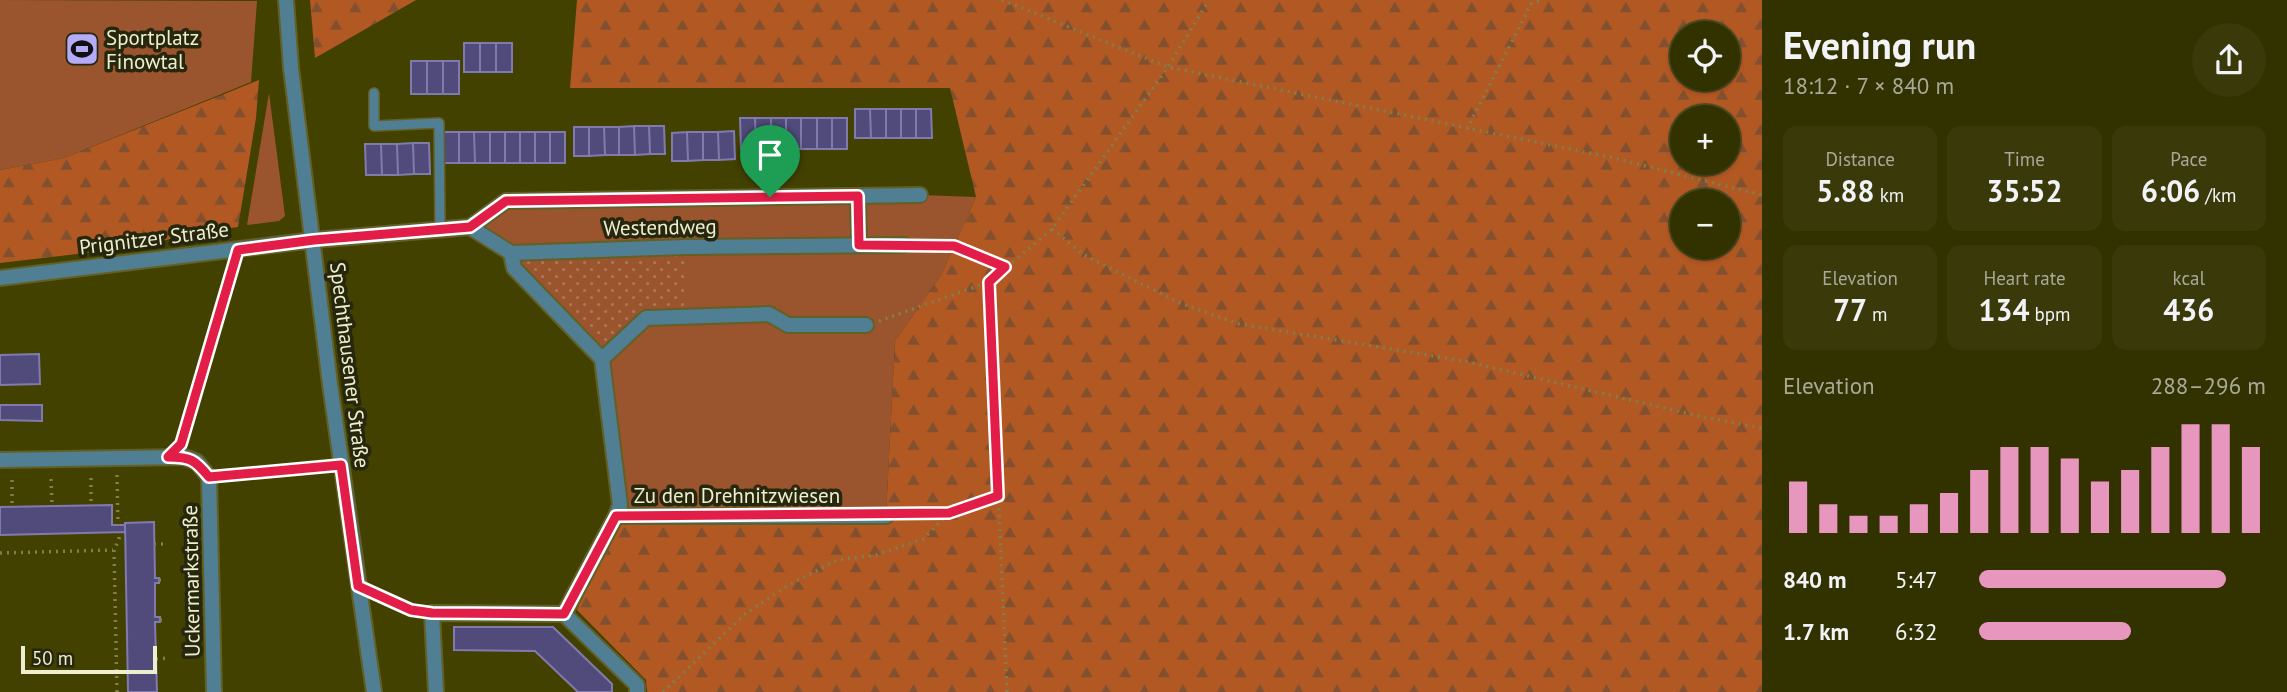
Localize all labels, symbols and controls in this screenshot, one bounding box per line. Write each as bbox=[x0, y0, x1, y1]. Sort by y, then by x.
text: Evening run bbox=[1783, 20, 1976, 69]
map controls bbox=[1670, 21, 1740, 259]
button: locate bbox=[1670, 21, 1740, 91]
button: share bbox=[2192, 23, 2266, 97]
place label: Sportplatz Finowtal bbox=[106, 24, 199, 75]
sports icon: Sportplatz Finowtal bbox=[63, 30, 101, 68]
text: 18:12 · 7 × 840 m bbox=[1783, 71, 1954, 100]
button: + bbox=[1670, 105, 1740, 175]
pin bbox=[740, 125, 800, 197]
icon: arrive bbox=[751, 136, 789, 174]
text: Distance bbox=[1825, 147, 1895, 171]
text: Time bbox=[2004, 147, 2045, 171]
text: Pace bbox=[2170, 147, 2207, 171]
text: 5.88 bbox=[1816, 171, 1875, 210]
text: 35:52 bbox=[1986, 171, 2063, 210]
text: 6:06 bbox=[2141, 171, 2200, 210]
text: km bbox=[1875, 183, 1904, 207]
text: /km bbox=[2200, 183, 2237, 207]
button: − bbox=[1670, 189, 1740, 259]
street label: Westendweg bbox=[603, 213, 717, 241]
street label: Prignitzer Straße bbox=[78, 215, 230, 261]
street label: Spechthausener Straße bbox=[324, 260, 376, 470]
text: Elevation bbox=[1822, 266, 1898, 290]
text: Heart rate bbox=[1983, 266, 2066, 290]
text: kcal bbox=[2173, 266, 2205, 290]
text: 77 bbox=[1833, 290, 1867, 329]
text: 134 bbox=[1978, 290, 2029, 329]
text: 436 bbox=[2163, 290, 2214, 329]
text: m bbox=[1867, 302, 1887, 326]
text: bpm bbox=[2029, 302, 2071, 326]
text: Elevation bbox=[1783, 371, 1875, 400]
text: 288–296 m bbox=[2151, 371, 2266, 400]
street label: Zu den Drehnitzwiesen bbox=[634, 482, 840, 509]
street label: Uckermarkstraße bbox=[176, 505, 206, 657]
text: 840 m bbox=[1783, 565, 1846, 594]
text: 5:47 bbox=[1895, 565, 1938, 594]
text: 1.7 km bbox=[1783, 617, 1849, 646]
text: 6:32 bbox=[1895, 617, 1938, 646]
scale bar bbox=[21, 643, 158, 675]
text: 50 m bbox=[32, 646, 73, 670]

